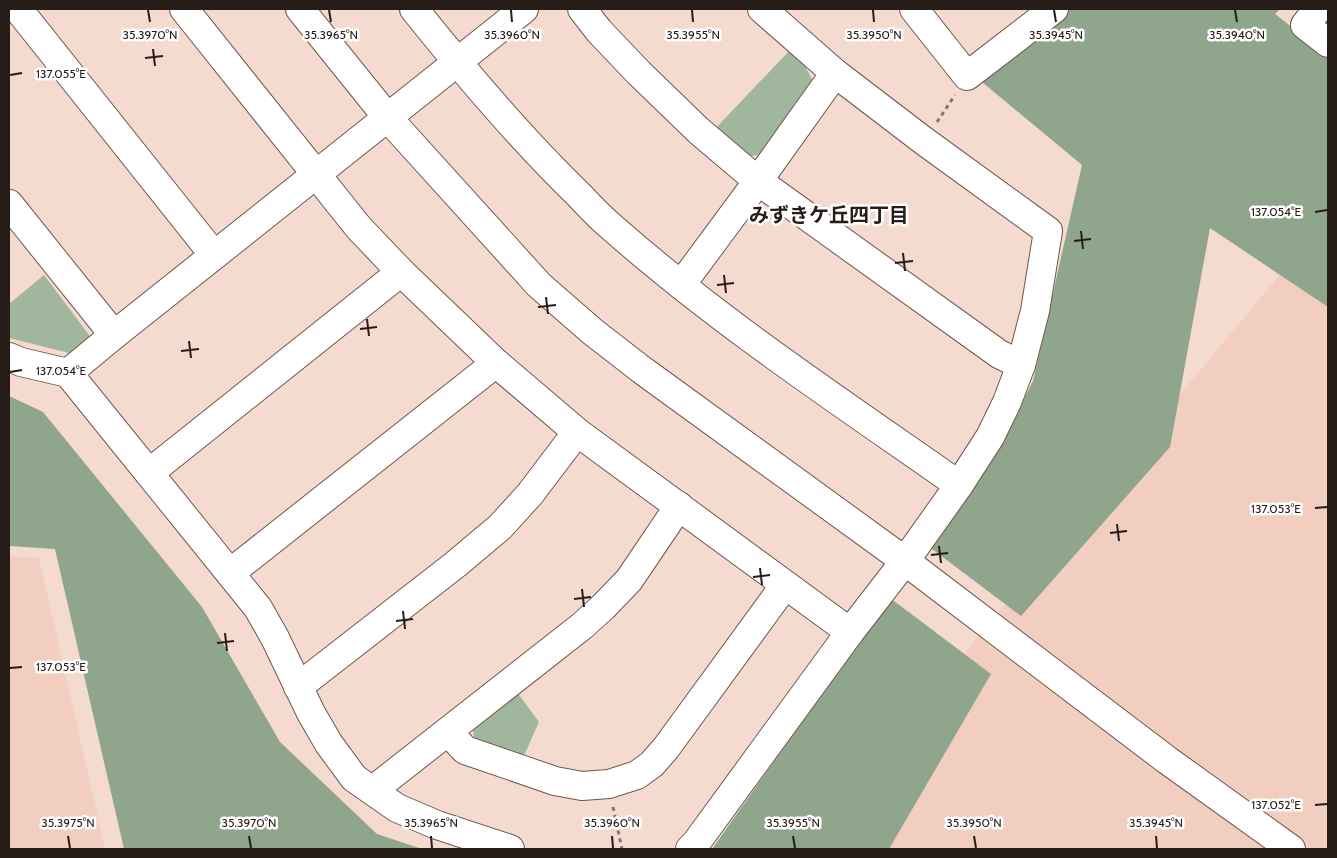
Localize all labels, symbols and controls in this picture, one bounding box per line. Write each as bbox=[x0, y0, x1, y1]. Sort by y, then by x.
text: 35.3970°N bbox=[122, 27, 178, 42]
text: 35.3965°N bbox=[304, 27, 358, 42]
text: 35.3960°N bbox=[484, 27, 540, 42]
text: 35.3955°N bbox=[666, 27, 720, 42]
text: 35.3950°N bbox=[846, 27, 902, 42]
text: 35.3945°N bbox=[1029, 27, 1083, 42]
text: 35.3940°N bbox=[1209, 27, 1265, 42]
text: 137.055°E bbox=[36, 66, 86, 81]
district label: みずきケ丘四丁目 bbox=[749, 203, 909, 227]
text: 137.054°E bbox=[1251, 204, 1301, 219]
text: 137.054°E bbox=[36, 363, 86, 378]
text: 137.053°E bbox=[1251, 501, 1301, 516]
text: 137.053°E bbox=[36, 659, 86, 674]
text: 137.052°E bbox=[1251, 797, 1301, 812]
text: 35.3975°N bbox=[41, 815, 95, 830]
text: 35.3970°N bbox=[221, 815, 277, 830]
text: 35.3965°N bbox=[404, 815, 458, 830]
text: 35.3960°N bbox=[584, 815, 640, 830]
text: 35.3955°N bbox=[766, 815, 820, 830]
text: 35.3950°N bbox=[946, 815, 1002, 830]
text: 35.3945°N bbox=[1129, 815, 1183, 830]

